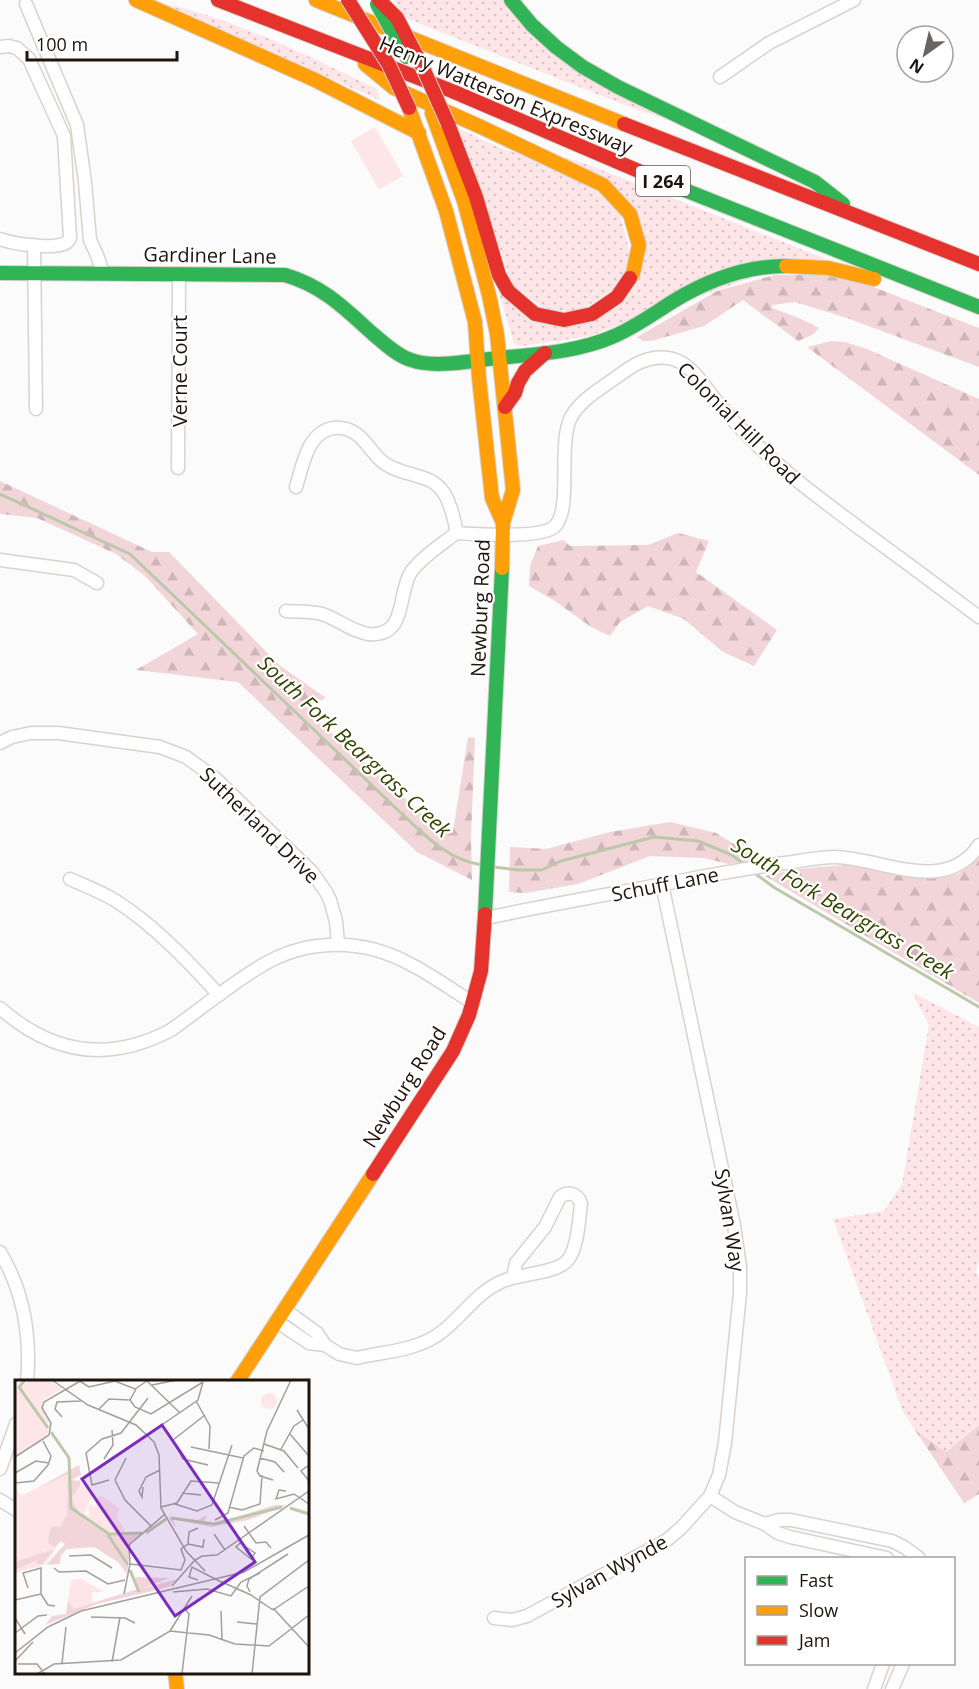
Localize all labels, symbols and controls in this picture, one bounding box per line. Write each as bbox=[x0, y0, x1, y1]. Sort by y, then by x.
scale bar bbox=[27, 24, 177, 62]
north arrow bbox=[895, 24, 955, 84]
street label: Henry Watterson Expressway bbox=[375, 29, 638, 161]
text: 100 m bbox=[36, 32, 88, 56]
text: N bbox=[905, 54, 928, 79]
road number: I 264 bbox=[636, 166, 690, 196]
street label: Gardiner Lane bbox=[143, 240, 277, 270]
street label: Verne Court bbox=[166, 315, 193, 427]
street label: Colonial Hill Road bbox=[672, 356, 806, 490]
street label: Newburg Road bbox=[464, 538, 496, 678]
water label: South Fork Beargrass Creek bbox=[252, 649, 458, 844]
street label: Sutherland Drive bbox=[194, 761, 326, 889]
water label: South Fork Beargrass Creek bbox=[727, 830, 960, 986]
street label: Schuff Lane bbox=[609, 860, 721, 908]
street label: Newburg Road bbox=[356, 1021, 452, 1153]
street label: Sylvan Way bbox=[709, 1166, 752, 1275]
inset map bbox=[15, 1380, 309, 1674]
street label: Sylvan Wynde bbox=[546, 1528, 672, 1614]
legend bbox=[745, 1557, 955, 1665]
text: Fast bbox=[799, 1568, 833, 1592]
text: Slow bbox=[799, 1598, 838, 1622]
text: Jam bbox=[797, 1628, 831, 1652]

